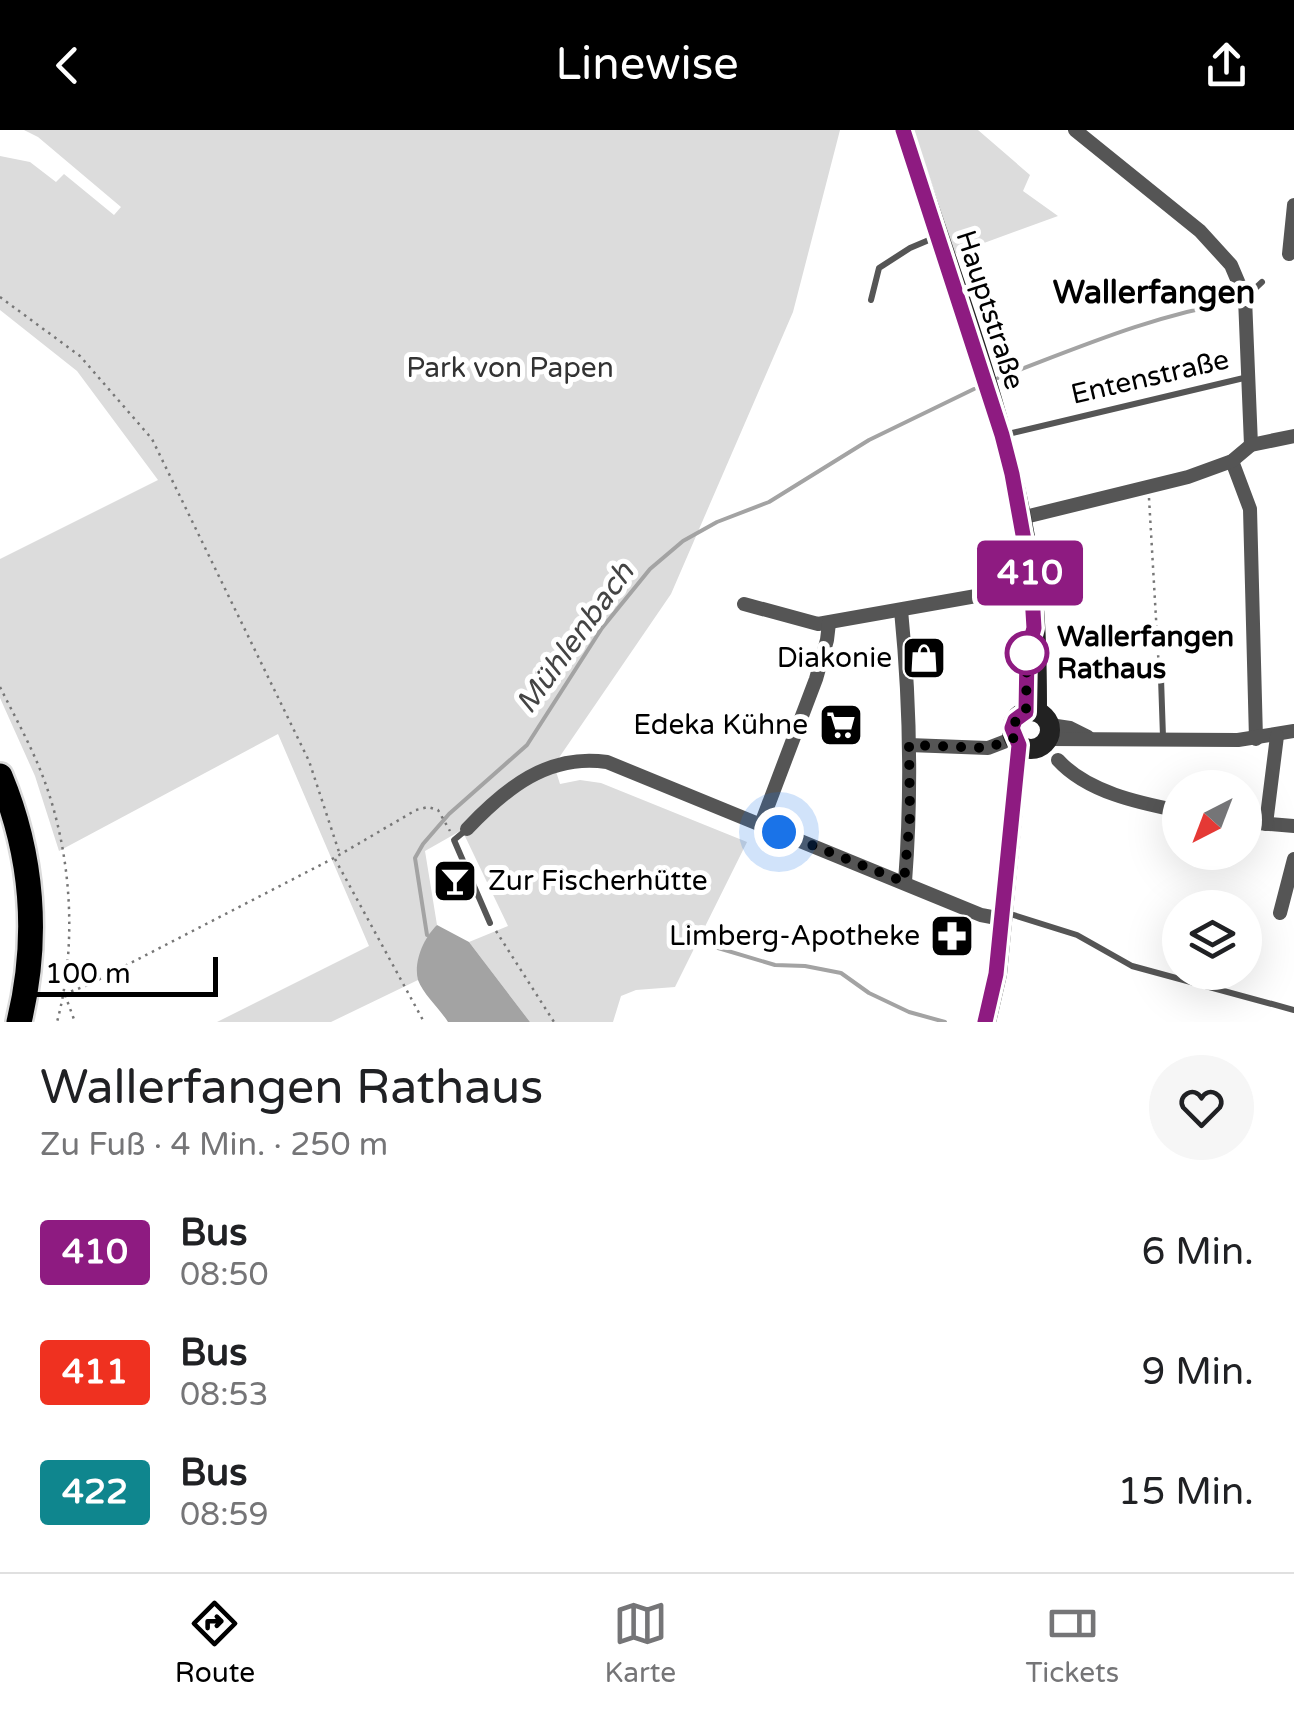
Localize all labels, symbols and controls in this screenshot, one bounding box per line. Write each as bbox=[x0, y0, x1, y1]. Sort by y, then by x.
icon: back bbox=[40, 38, 95, 93]
text: Linewise bbox=[555, 38, 739, 92]
icon: share bbox=[1199, 38, 1254, 93]
street label: Hauptstraße bbox=[948, 226, 1032, 394]
district label: Wallerfangen bbox=[1053, 274, 1255, 312]
street label: Entenstraße bbox=[1068, 342, 1232, 412]
park label: Park von Papen bbox=[406, 351, 614, 385]
line badge: 410 bbox=[972, 540, 1088, 606]
text: 410 bbox=[997, 552, 1063, 594]
water label: Mühlenbach bbox=[508, 555, 643, 721]
place label: Wallerfangen Rathaus bbox=[1057, 620, 1234, 686]
marker: Wallerfangen Rathaus bbox=[1006, 632, 1048, 674]
shop icon: Diakonie bbox=[901, 635, 947, 681]
place label: Diakonie bbox=[777, 641, 892, 675]
supermarket icon: Edeka Kühne bbox=[818, 702, 864, 748]
place label: Edeka Kühne bbox=[633, 708, 808, 742]
north arrow bbox=[1162, 770, 1262, 870]
map controls bbox=[1162, 770, 1262, 990]
your location bbox=[754, 807, 804, 857]
bar icon: Zur Fischerhütte bbox=[432, 858, 478, 904]
place label: Zur Fischerhütte bbox=[488, 864, 708, 898]
button: layers bbox=[1162, 890, 1262, 990]
pharmacy icon: Limberg-Apotheke bbox=[929, 913, 975, 959]
place label: Limberg-Apotheke bbox=[669, 919, 920, 953]
scale bar bbox=[30, 952, 218, 996]
text: 100 m bbox=[45, 957, 131, 991]
button: heart bbox=[1149, 1055, 1254, 1160]
text: Wallerfangen Rathaus bbox=[40, 1059, 543, 1117]
text: Zu Fuß · 4 Min. · 250 m bbox=[40, 1126, 388, 1164]
text: Bus bbox=[180, 1210, 247, 1256]
text: 6 Min. bbox=[1141, 1229, 1254, 1275]
text: 410 bbox=[62, 1231, 128, 1273]
text: 08:50 bbox=[180, 1256, 269, 1294]
text: Bus bbox=[180, 1330, 247, 1376]
text: 9 Min. bbox=[1141, 1349, 1254, 1395]
text: 411 bbox=[62, 1351, 128, 1393]
text: 08:53 bbox=[180, 1376, 269, 1414]
text: Bus bbox=[180, 1450, 247, 1496]
text: 15 Min. bbox=[1118, 1469, 1254, 1515]
text: 422 bbox=[62, 1471, 128, 1513]
text: 08:59 bbox=[180, 1496, 269, 1534]
tab: Route bbox=[175, 1596, 255, 1690]
tab: Karte bbox=[605, 1596, 676, 1690]
tab: Tickets bbox=[1026, 1596, 1119, 1690]

